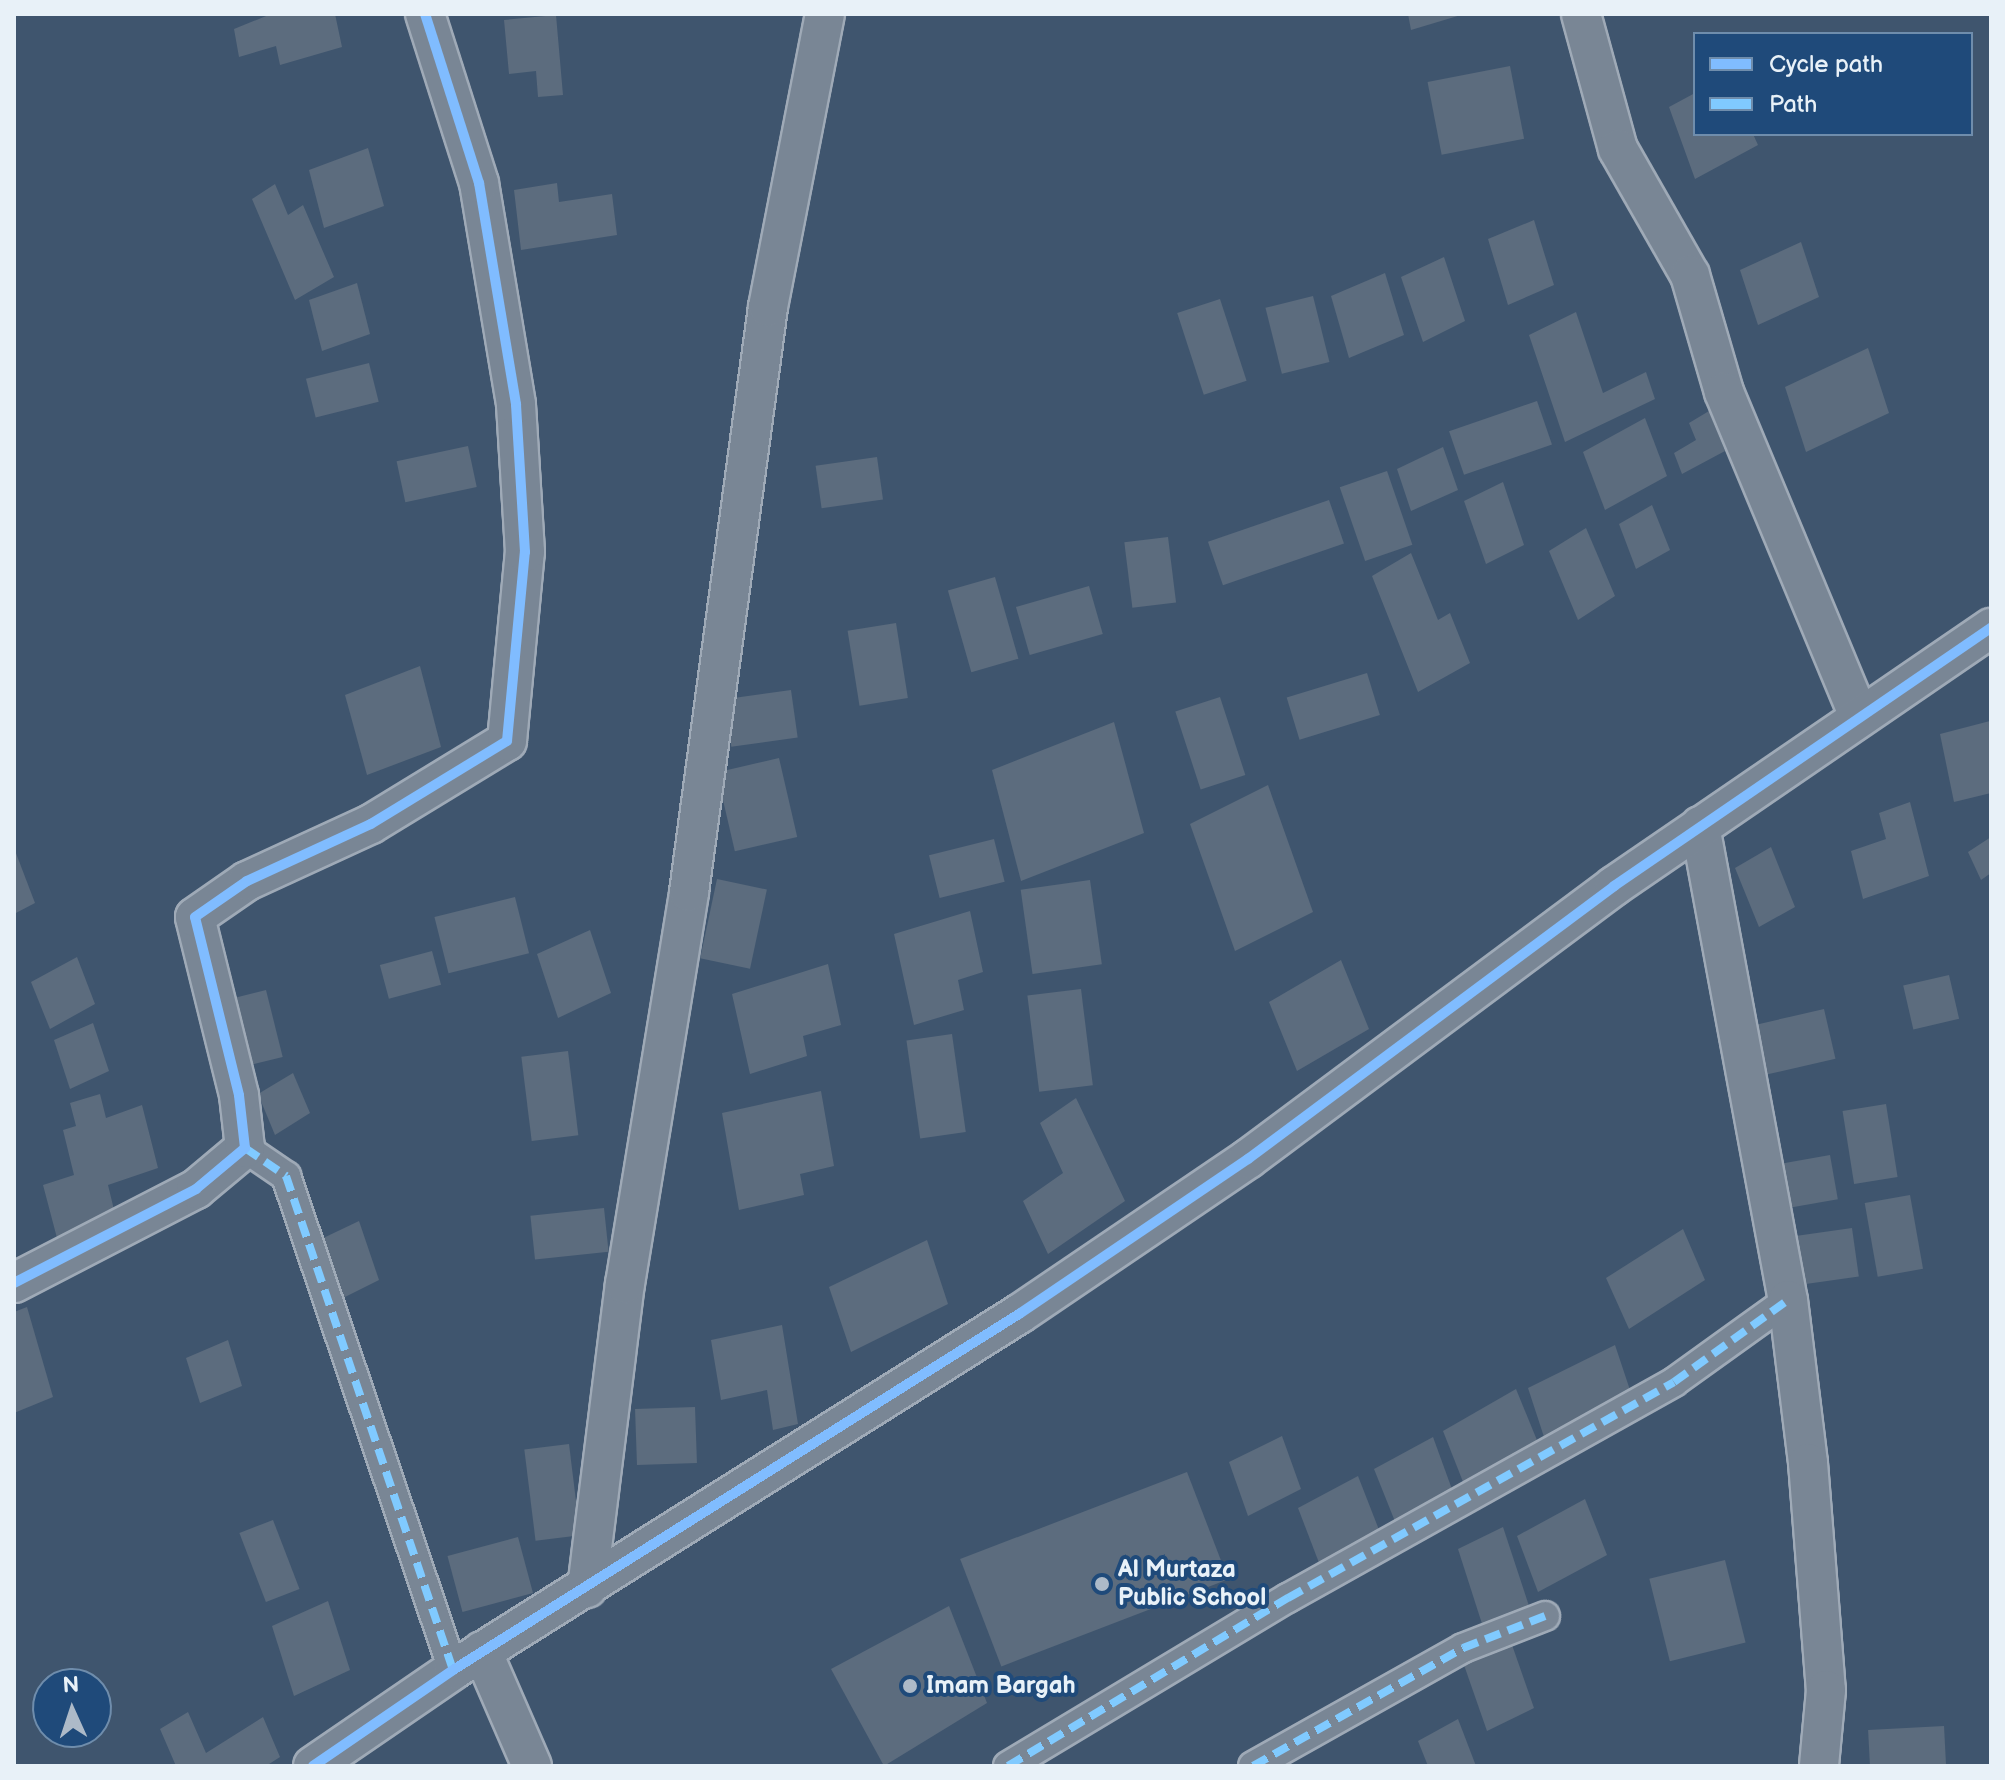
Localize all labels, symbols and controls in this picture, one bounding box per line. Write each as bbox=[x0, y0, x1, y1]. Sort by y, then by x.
legend bbox=[1693, 32, 1973, 136]
text: Cycle path bbox=[1769, 50, 1883, 79]
text: Path bbox=[1769, 90, 1817, 119]
place label: Al Murtaza Public School bbox=[1118, 1556, 1266, 1612]
marker: Al Murtaza Public School bbox=[1093, 1575, 1111, 1593]
north arrow bbox=[32, 1668, 112, 1748]
text: N bbox=[62, 1672, 80, 1699]
place label: Imam Bargah bbox=[926, 1672, 1076, 1700]
marker: Imam Bargah bbox=[901, 1677, 919, 1695]

